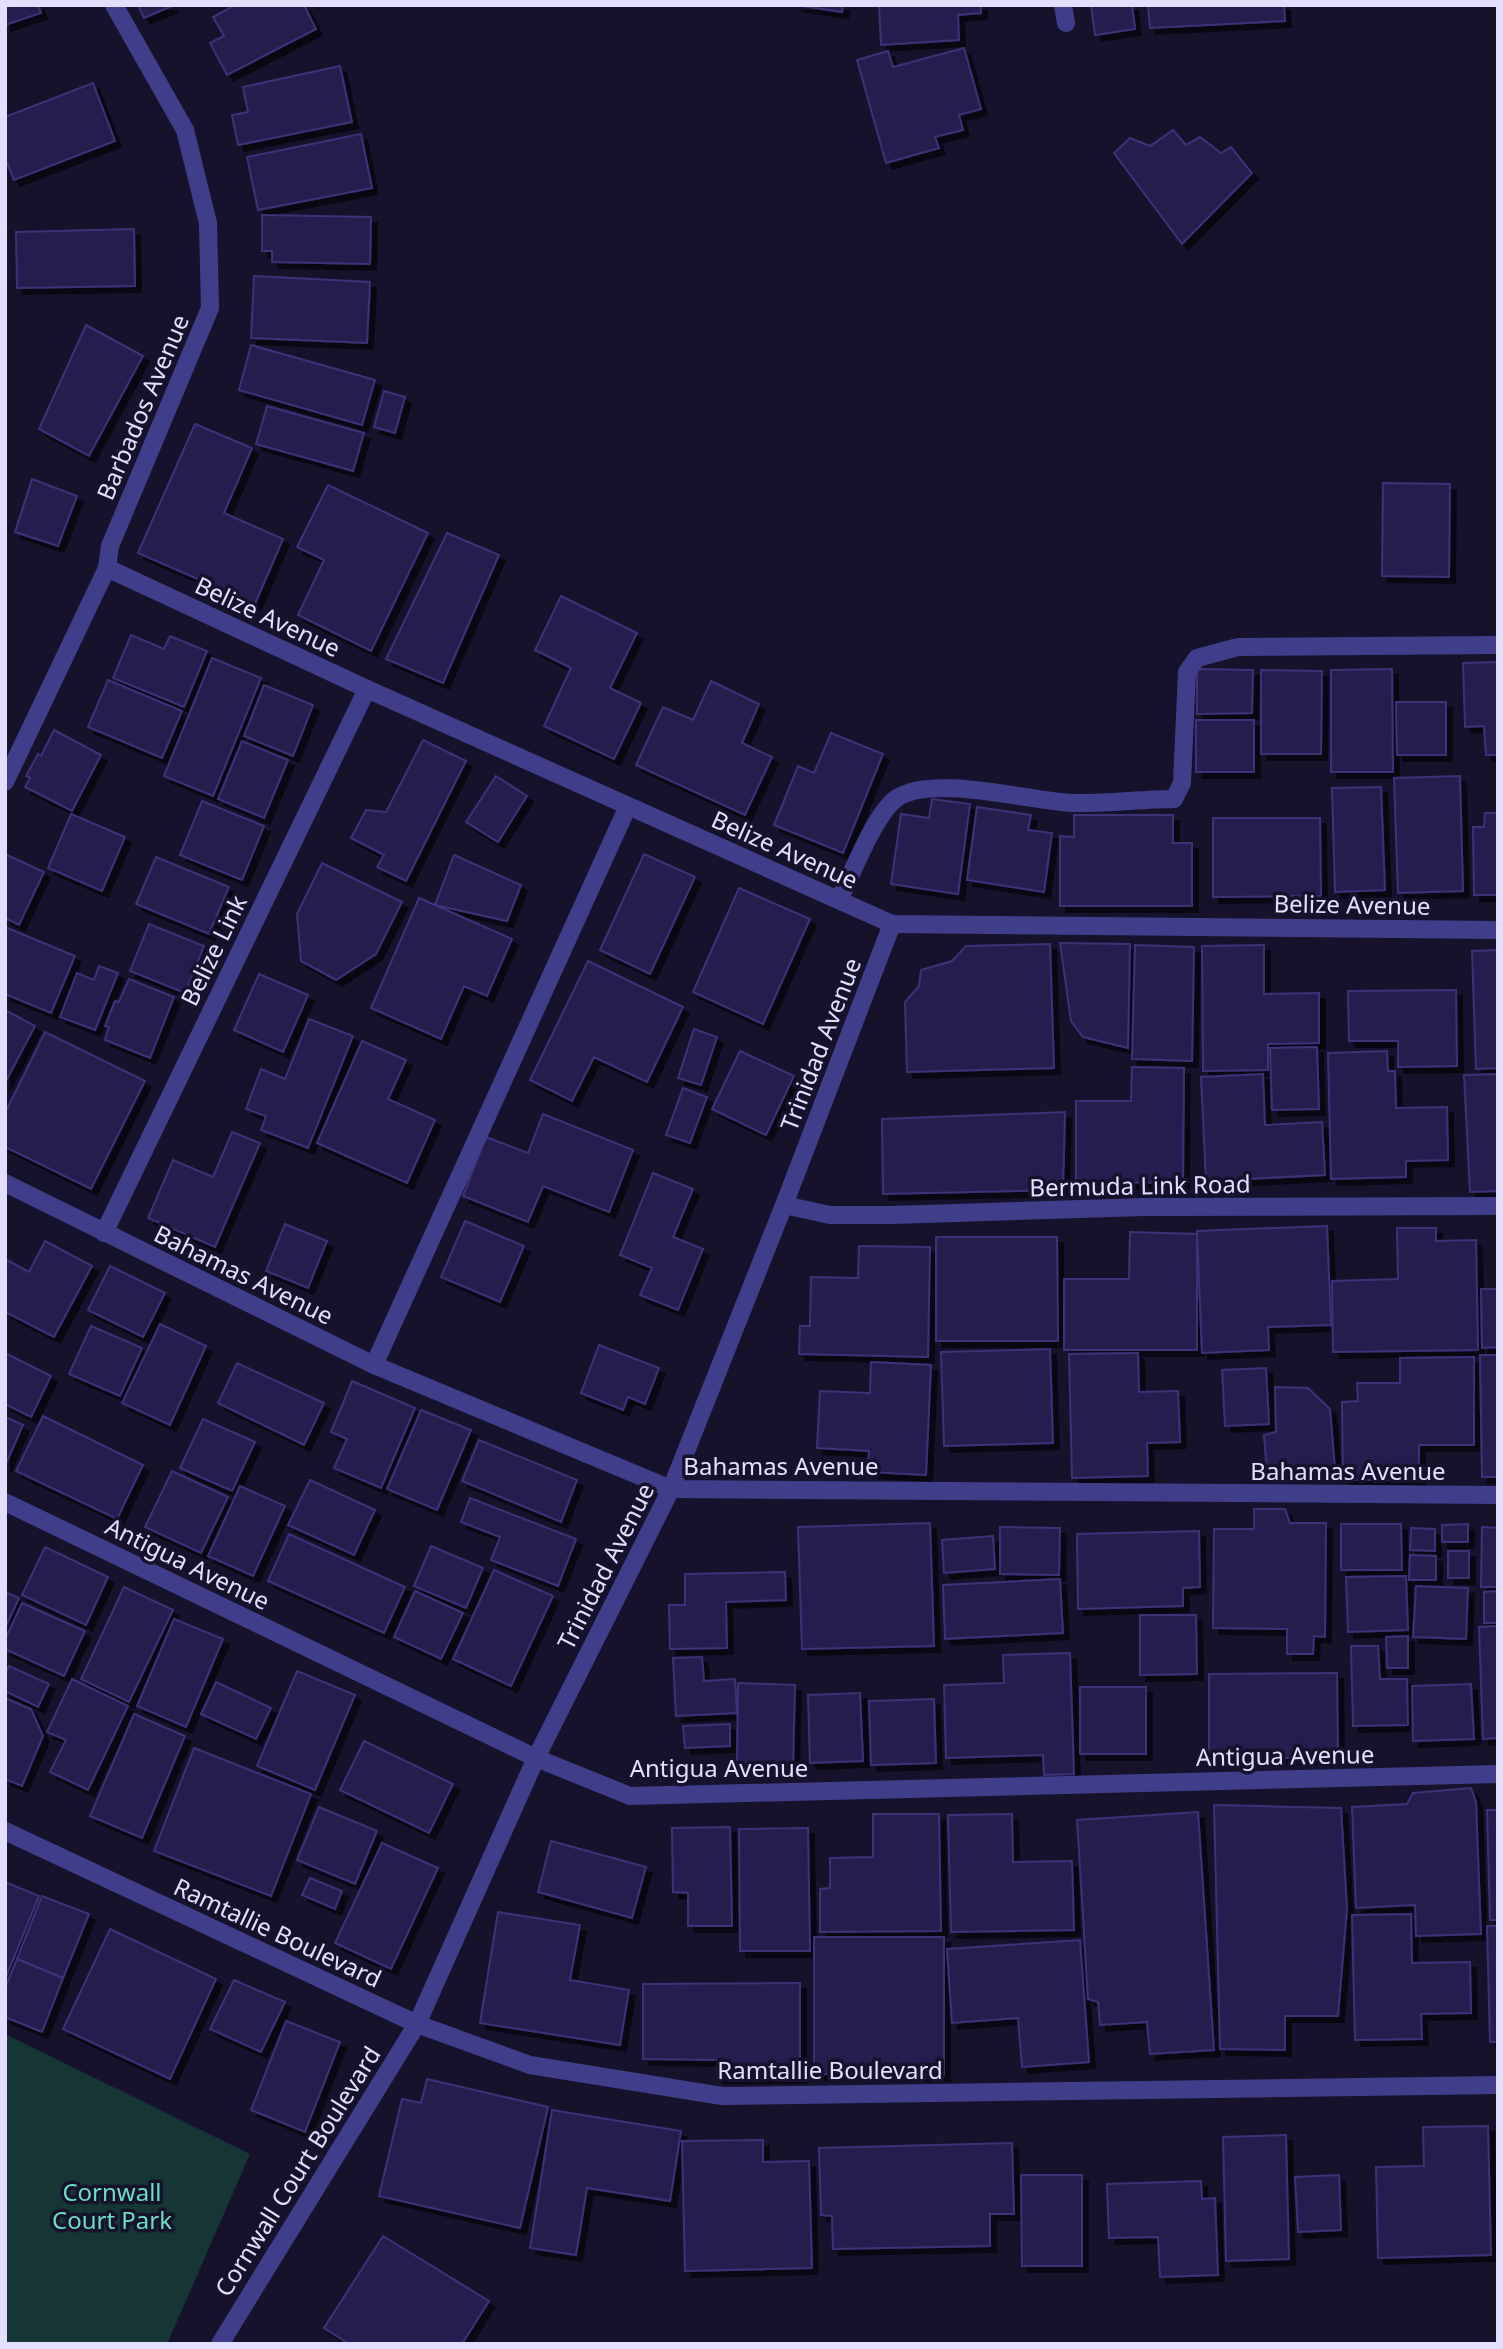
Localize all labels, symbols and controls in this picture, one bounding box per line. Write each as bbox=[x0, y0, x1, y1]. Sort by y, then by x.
street label: Barbados Avenue bbox=[88, 309, 196, 505]
street label: Belize Avenue bbox=[190, 568, 346, 664]
street label: Belize Avenue bbox=[707, 802, 863, 896]
street label: Belize Avenue bbox=[1273, 886, 1431, 922]
street label: Belize Link bbox=[172, 889, 254, 1011]
street label: Trinidad Avenue bbox=[772, 953, 868, 1135]
street label: Bermuda Link Road bbox=[1029, 1167, 1251, 1203]
street label: Bahamas Avenue bbox=[149, 1216, 339, 1332]
street label: Bahamas Avenue bbox=[683, 1449, 879, 1482]
street label: Bahamas Avenue bbox=[1250, 1454, 1446, 1487]
street label: Trinidad Avenue bbox=[549, 1477, 661, 1655]
street label: Antigua Avenue bbox=[101, 1509, 275, 1617]
street label: Antigua Avenue bbox=[1195, 1737, 1375, 1773]
street label: Antigua Avenue bbox=[630, 1751, 808, 1784]
street label: Ramtallie Boulevard bbox=[169, 1869, 387, 1995]
street label: Cornwall Court Boulevard bbox=[206, 2040, 388, 2302]
street label: Ramtallie Boulevard bbox=[717, 2053, 943, 2086]
park label: Cornwall Court Park bbox=[52, 2175, 172, 2236]

